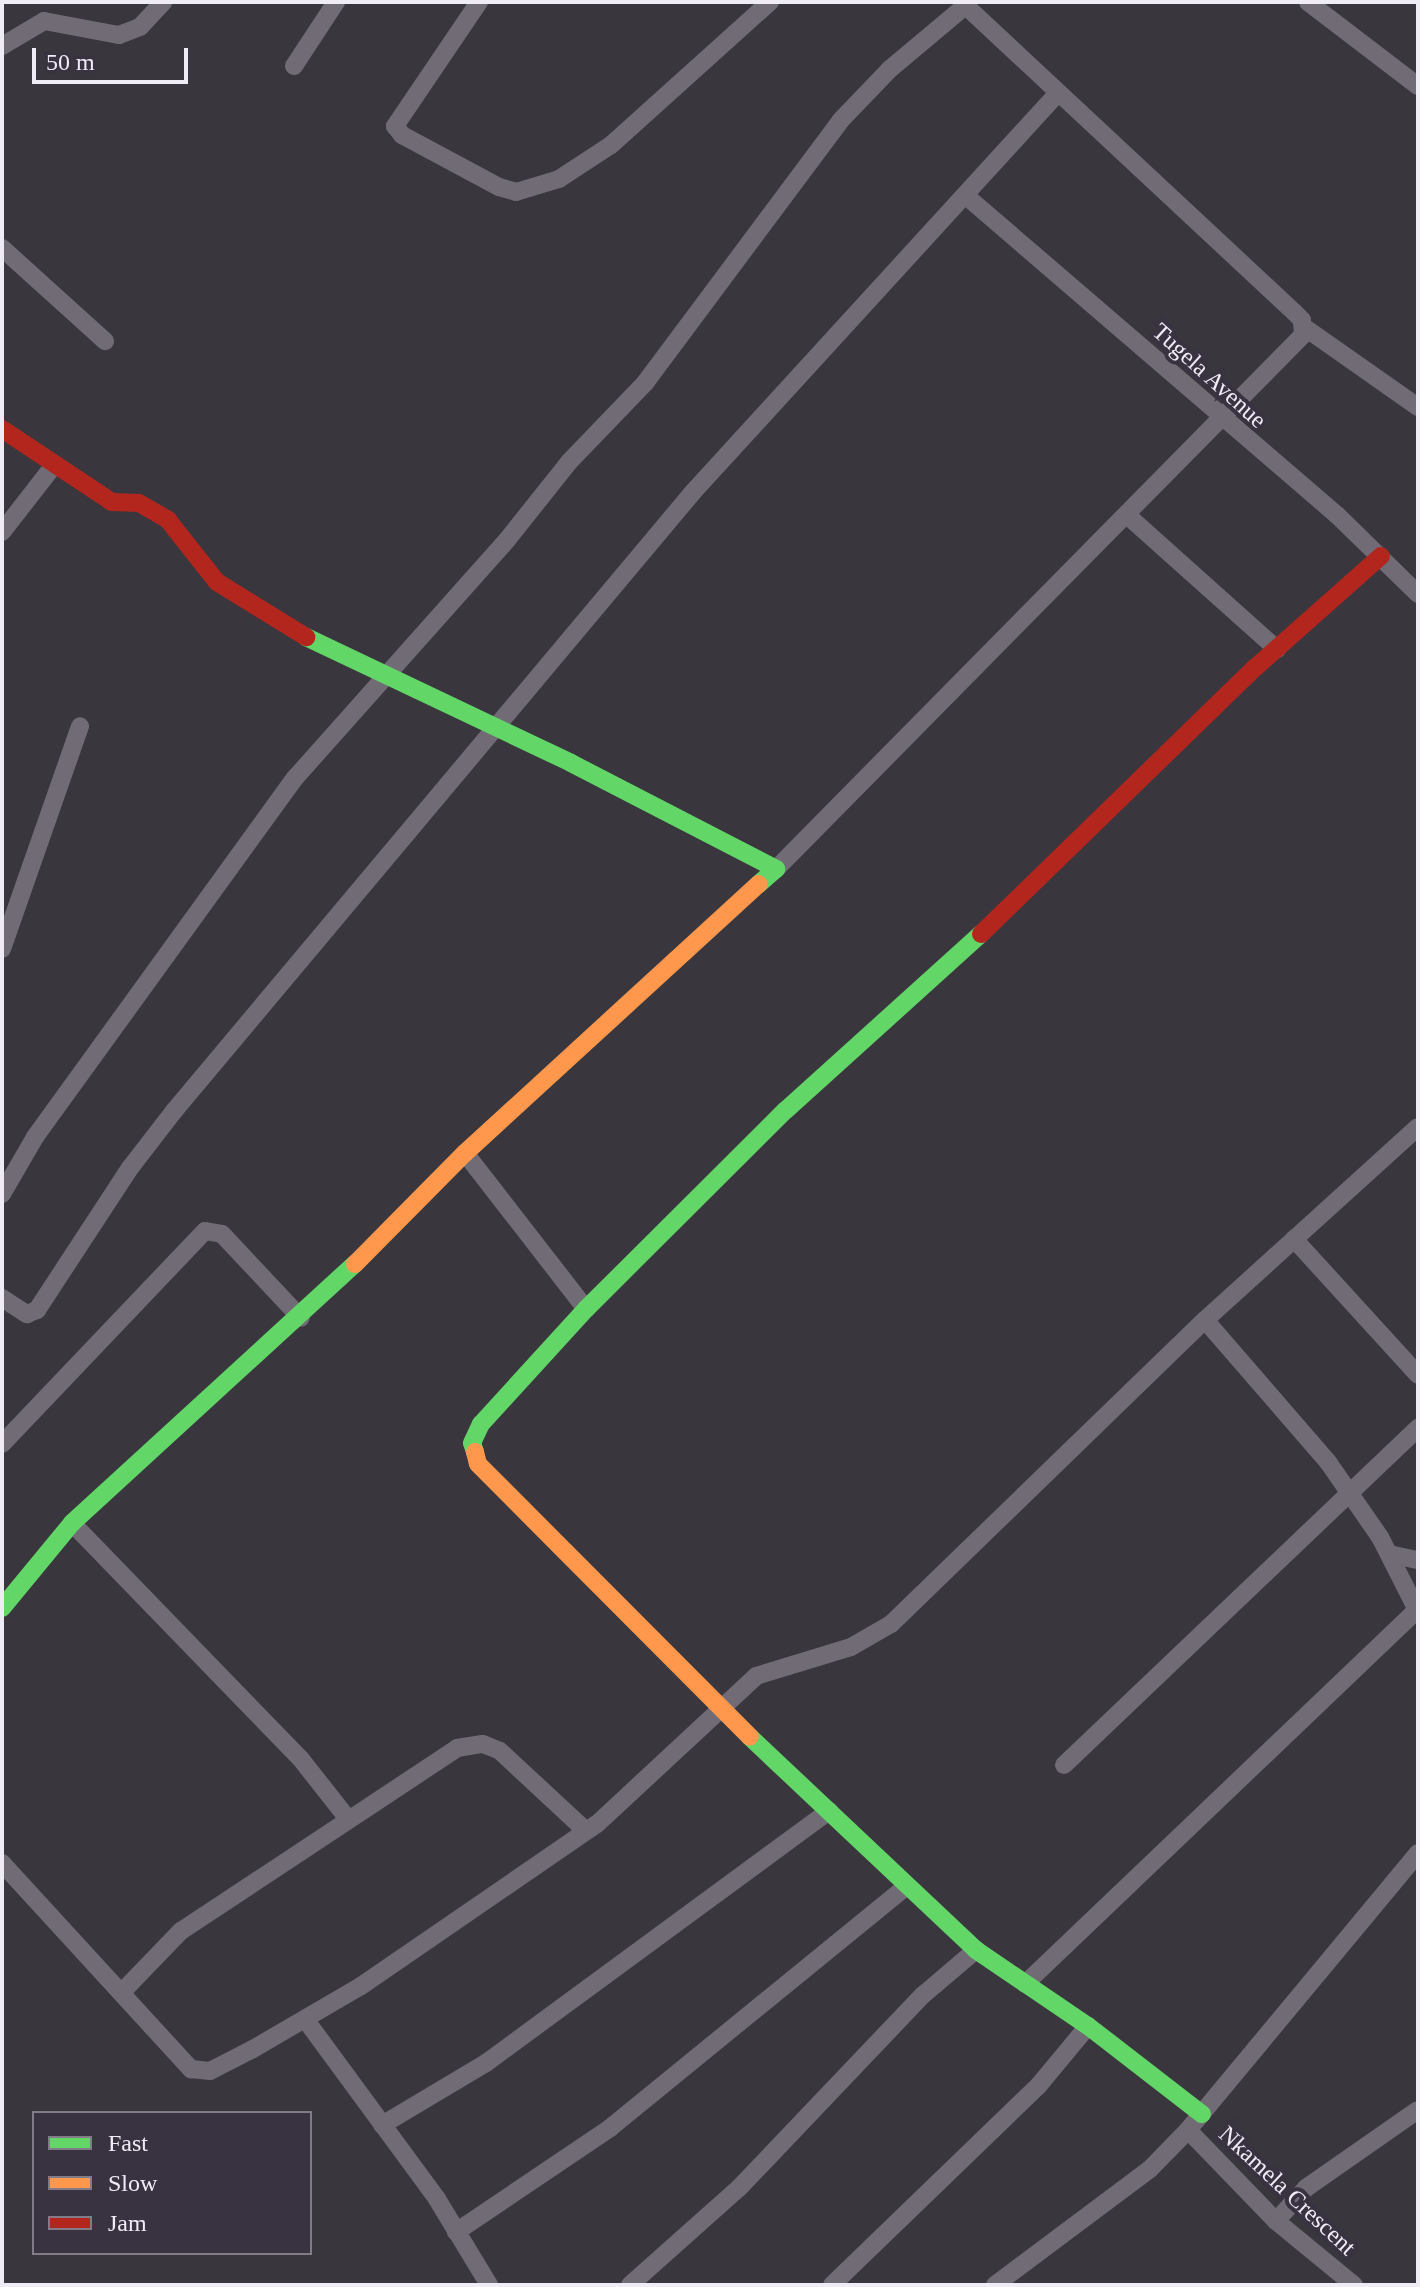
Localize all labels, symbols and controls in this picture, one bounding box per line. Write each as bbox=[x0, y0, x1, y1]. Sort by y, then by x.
scale bar bbox=[36, 32, 192, 82]
text: 50 m bbox=[46, 49, 95, 75]
street label: Tugela Avenue bbox=[1146, 317, 1272, 435]
legend bbox=[32, 2111, 312, 2255]
street label: Nkamela Crescent bbox=[1213, 2120, 1361, 2262]
text: Fast bbox=[108, 2130, 148, 2156]
text: Slow bbox=[108, 2170, 157, 2196]
text: Jam bbox=[108, 2210, 147, 2236]

